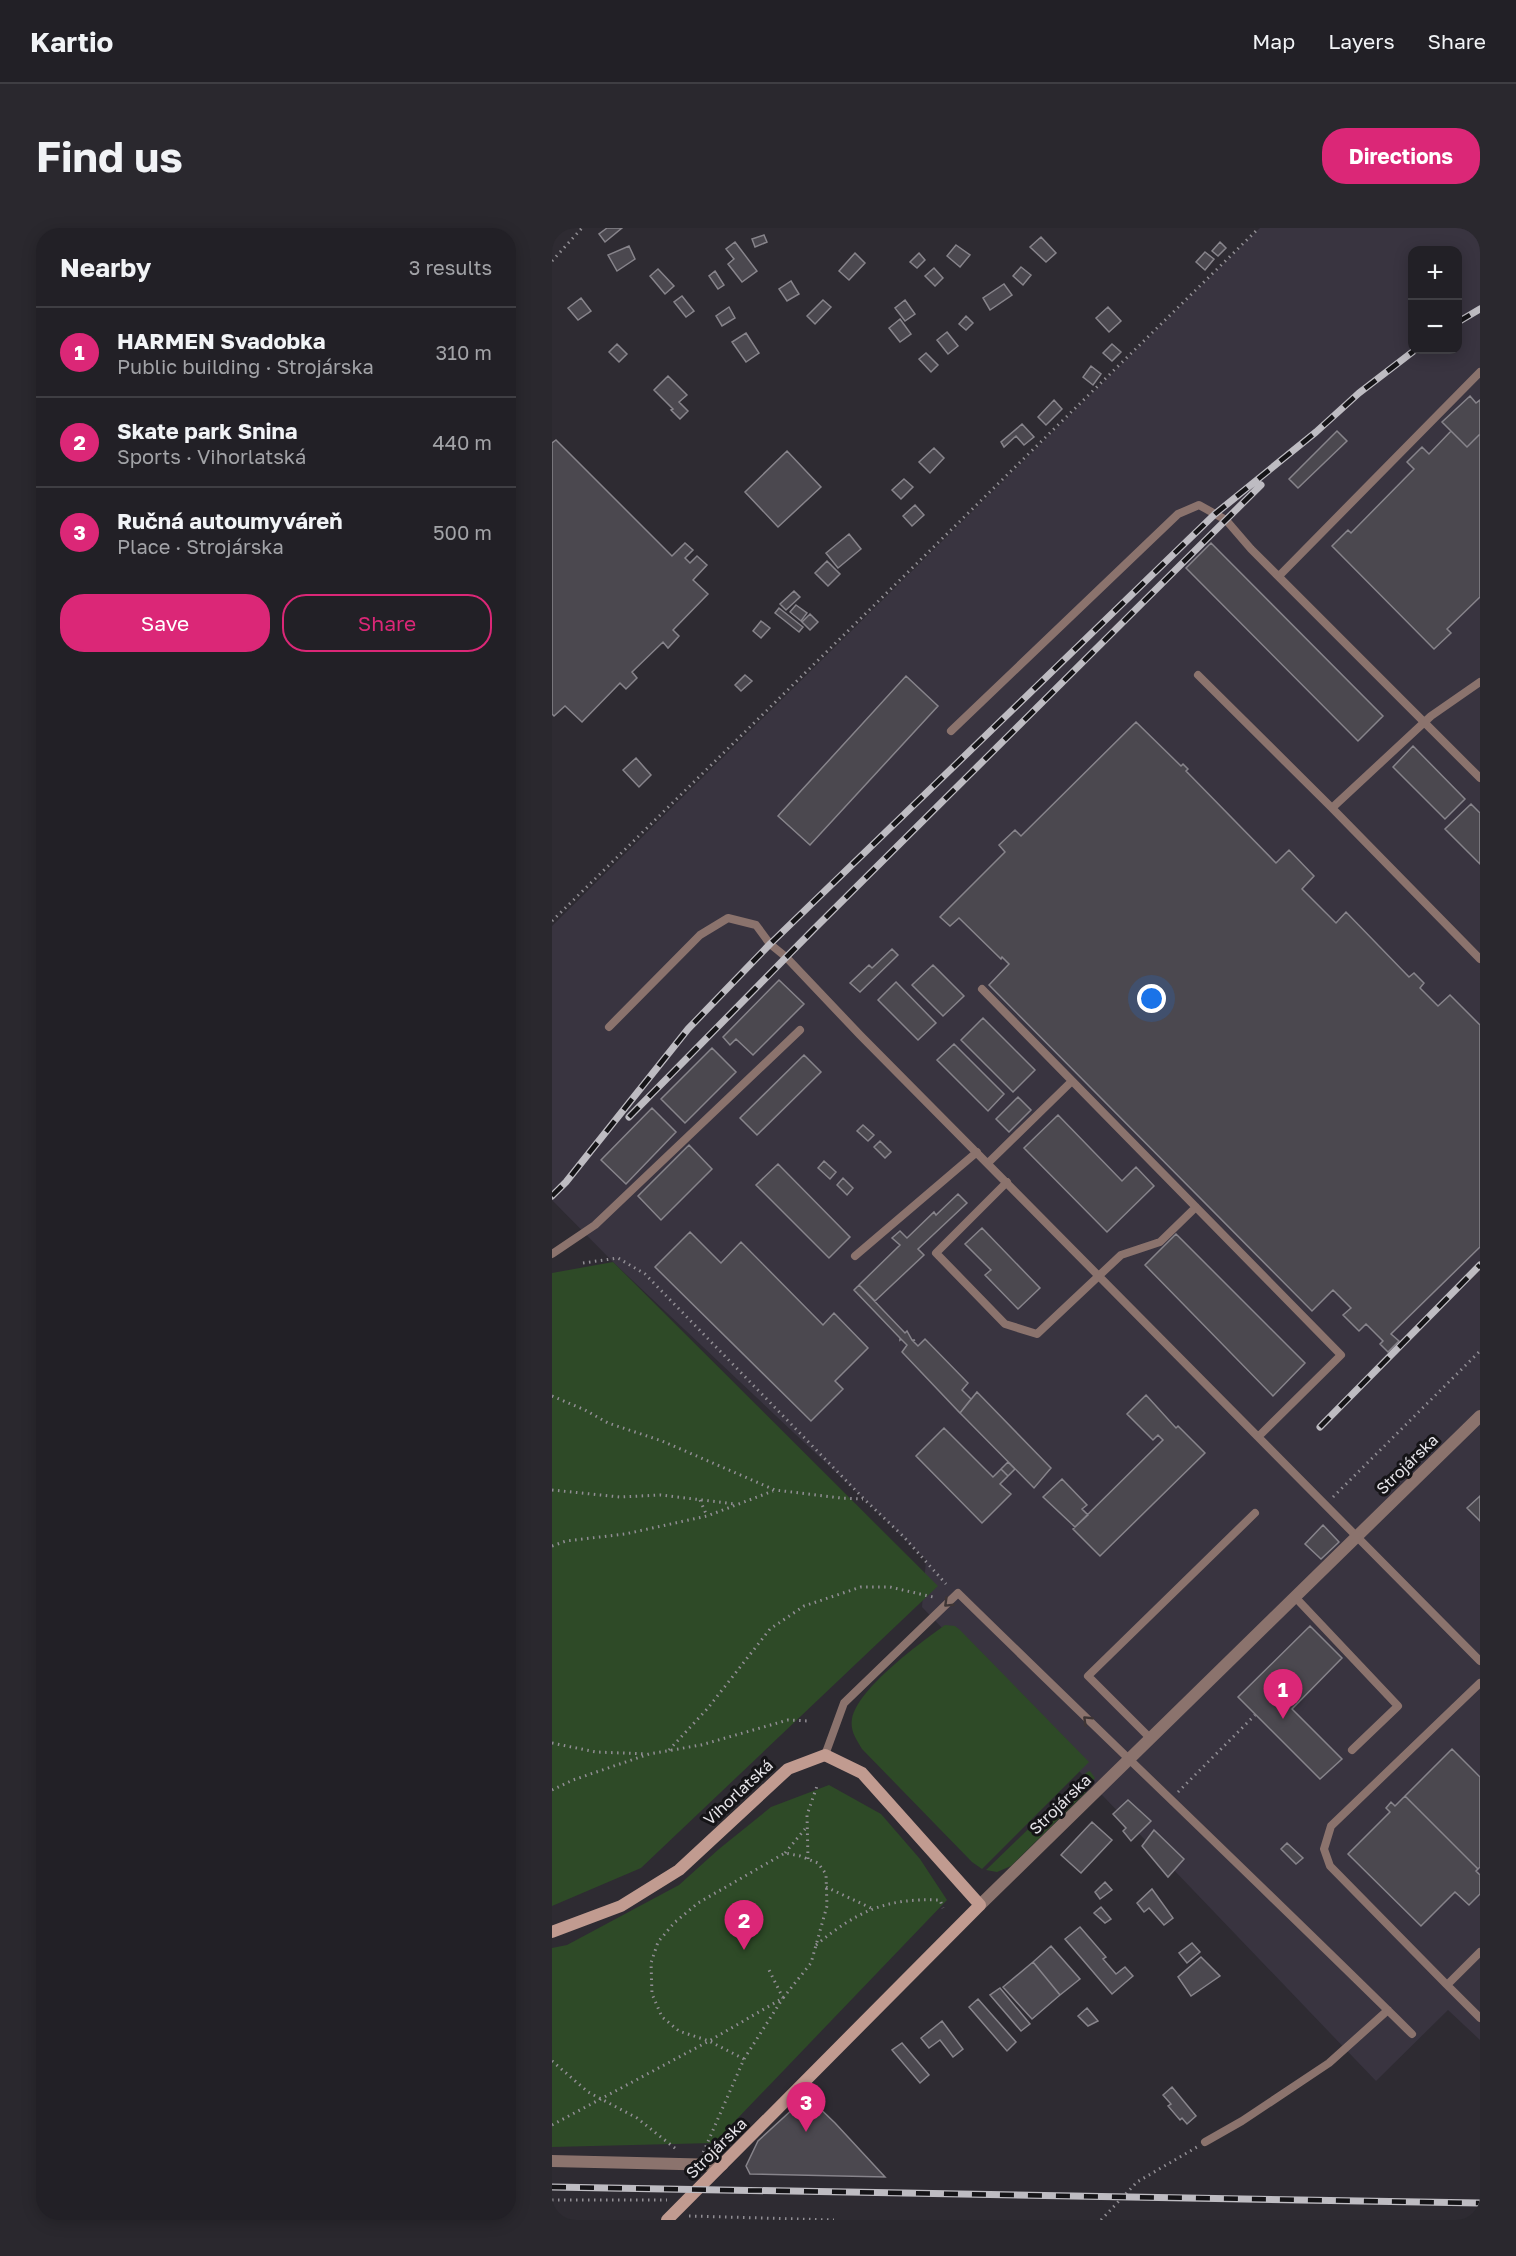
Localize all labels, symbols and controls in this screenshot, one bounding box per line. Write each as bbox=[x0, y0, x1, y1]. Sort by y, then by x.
text: Kartio bbox=[30, 25, 113, 58]
text: Map bbox=[1252, 28, 1295, 54]
text: Layers bbox=[1328, 28, 1395, 54]
text: Share bbox=[1428, 28, 1486, 54]
button: Directions bbox=[1322, 128, 1480, 184]
text: Find us bbox=[36, 131, 183, 181]
map controls bbox=[1408, 246, 1462, 354]
button: + bbox=[1408, 246, 1462, 300]
text: Nearby bbox=[60, 252, 151, 283]
text: 3 results bbox=[409, 255, 492, 279]
button: − bbox=[1408, 300, 1462, 354]
text: HARMEN Svadobka bbox=[117, 327, 325, 354]
text: 1 bbox=[74, 340, 85, 364]
text: 310 m bbox=[436, 340, 492, 364]
text: Public building · Strojárska bbox=[117, 354, 374, 378]
text: Skate park Snina bbox=[117, 417, 298, 444]
text: 2 bbox=[73, 430, 86, 454]
text: 440 m bbox=[433, 430, 492, 454]
text: Sports · Vihorlatská bbox=[117, 444, 306, 468]
text: Ručná autoumyváreň bbox=[117, 507, 343, 534]
text: 3 bbox=[73, 520, 86, 544]
text: 500 m bbox=[433, 520, 492, 544]
text: Place · Strojárska bbox=[117, 534, 284, 558]
button: Save bbox=[60, 594, 270, 652]
button: Share bbox=[282, 594, 492, 652]
your location bbox=[1137, 984, 1166, 1013]
street label: Strojárska bbox=[1372, 1430, 1442, 1498]
one-way arrow bbox=[944, 1596, 955, 1607]
pin: 1 bbox=[1264, 1670, 1302, 1719]
one-way arrow bbox=[1084, 1716, 1095, 1727]
street label: Vihorlatská bbox=[699, 1755, 777, 1829]
street label: Strojárska bbox=[1025, 1770, 1095, 1838]
pin: 2 bbox=[724, 1900, 764, 1950]
pin: 3 bbox=[786, 2082, 826, 2132]
street label: Strojárska bbox=[681, 2113, 751, 2183]

